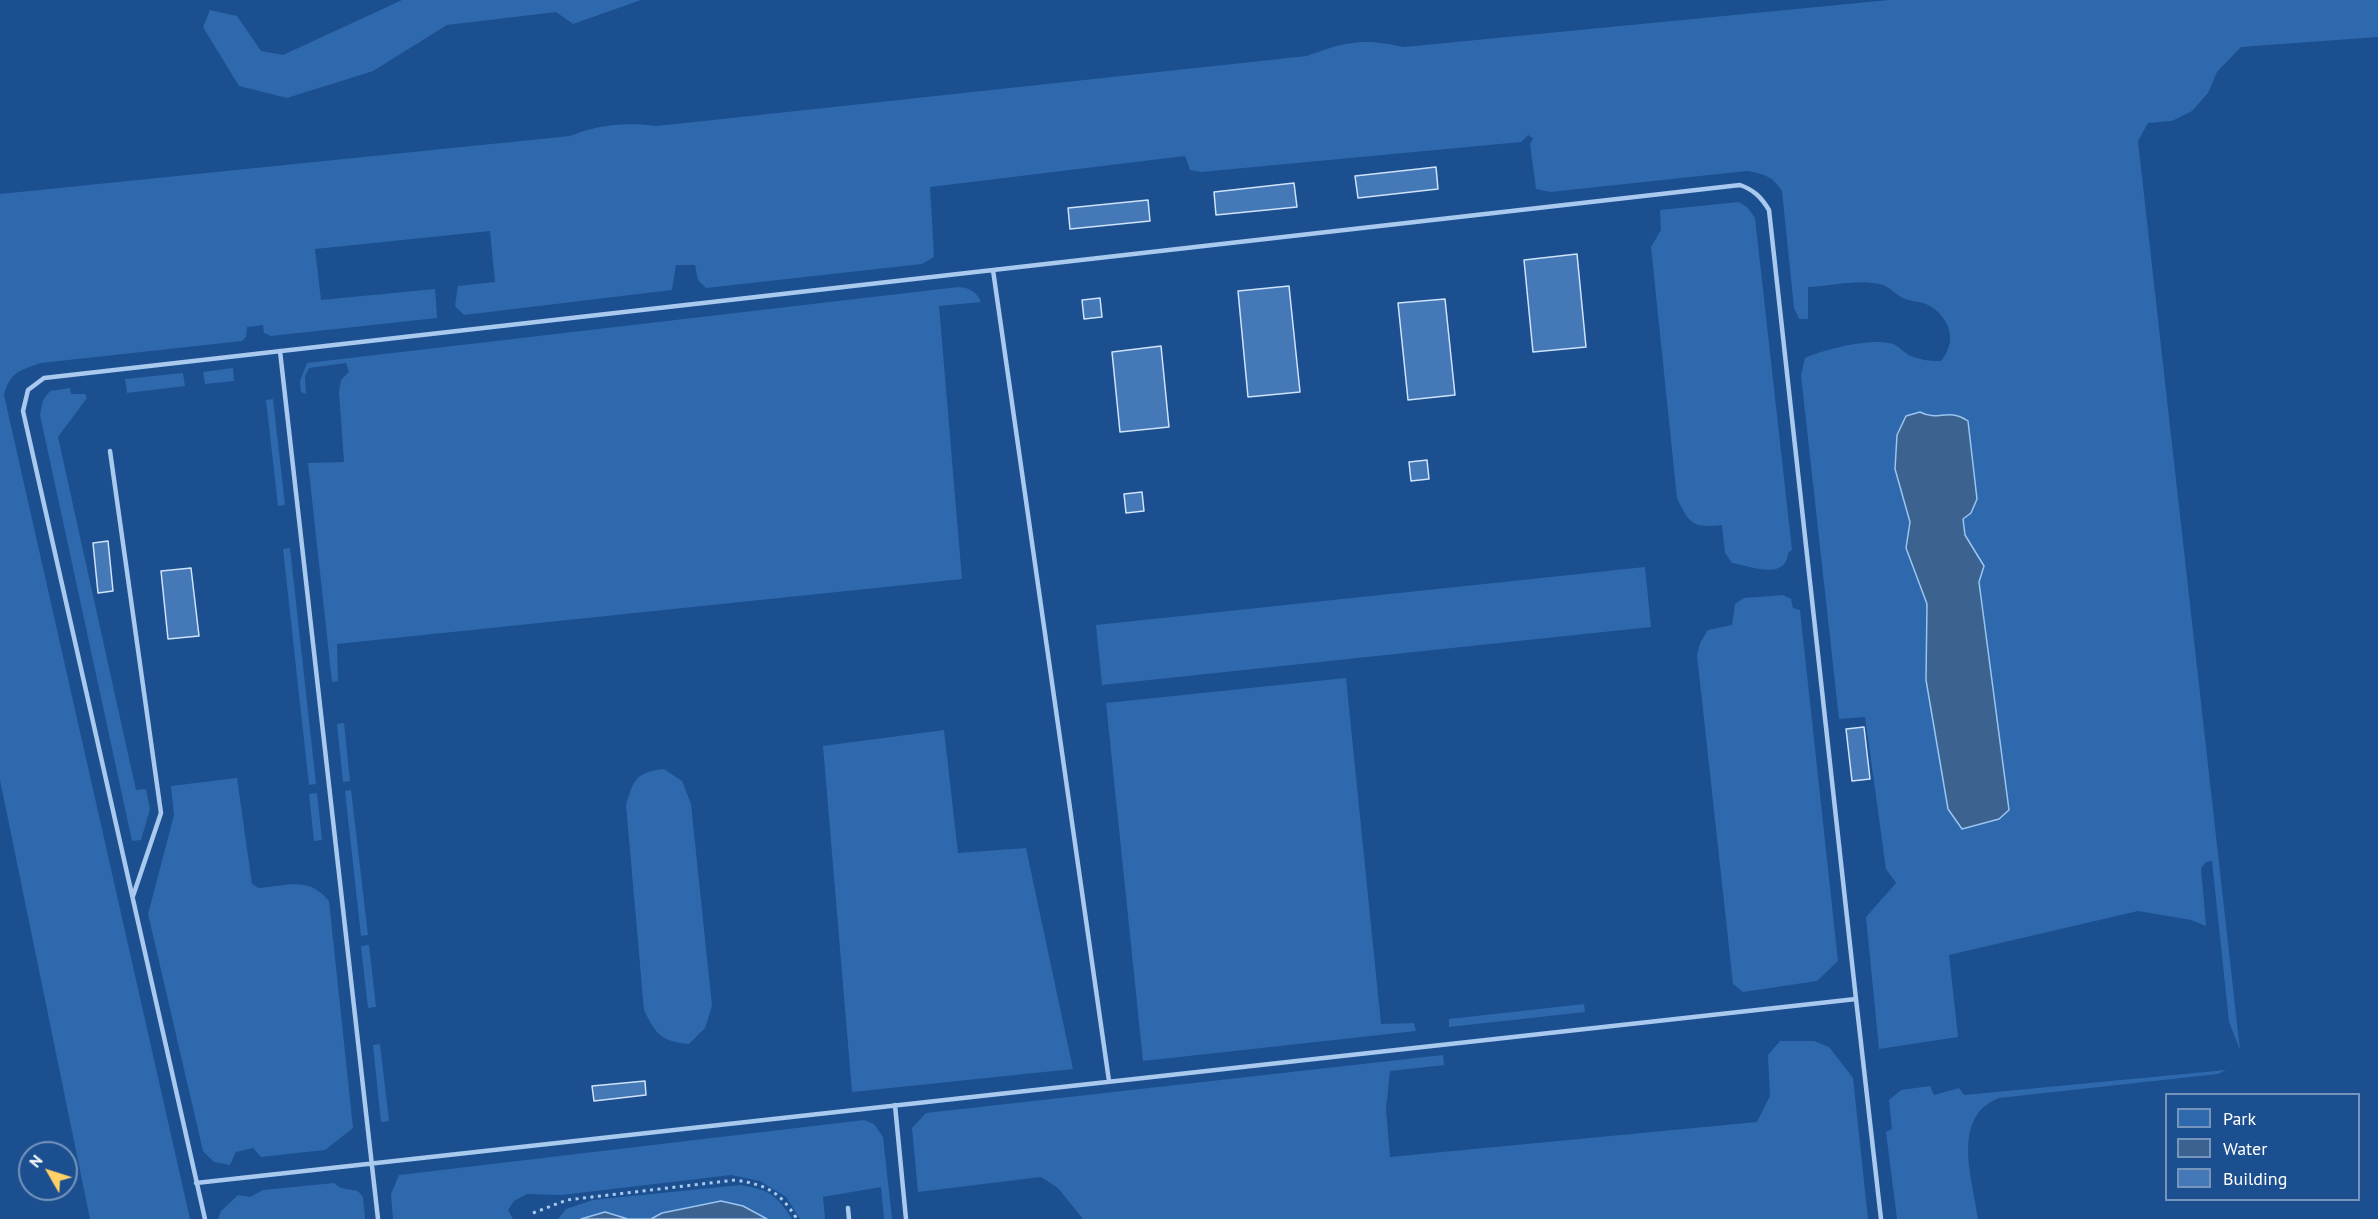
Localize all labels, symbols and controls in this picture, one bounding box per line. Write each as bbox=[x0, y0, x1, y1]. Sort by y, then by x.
legend bbox=[2165, 1093, 2360, 1201]
text: Park bbox=[2223, 1107, 2256, 1130]
text: Water bbox=[2223, 1137, 2267, 1160]
north arrow bbox=[18, 1141, 78, 1201]
text: N bbox=[24, 1151, 47, 1171]
text: Building bbox=[2223, 1167, 2287, 1190]

